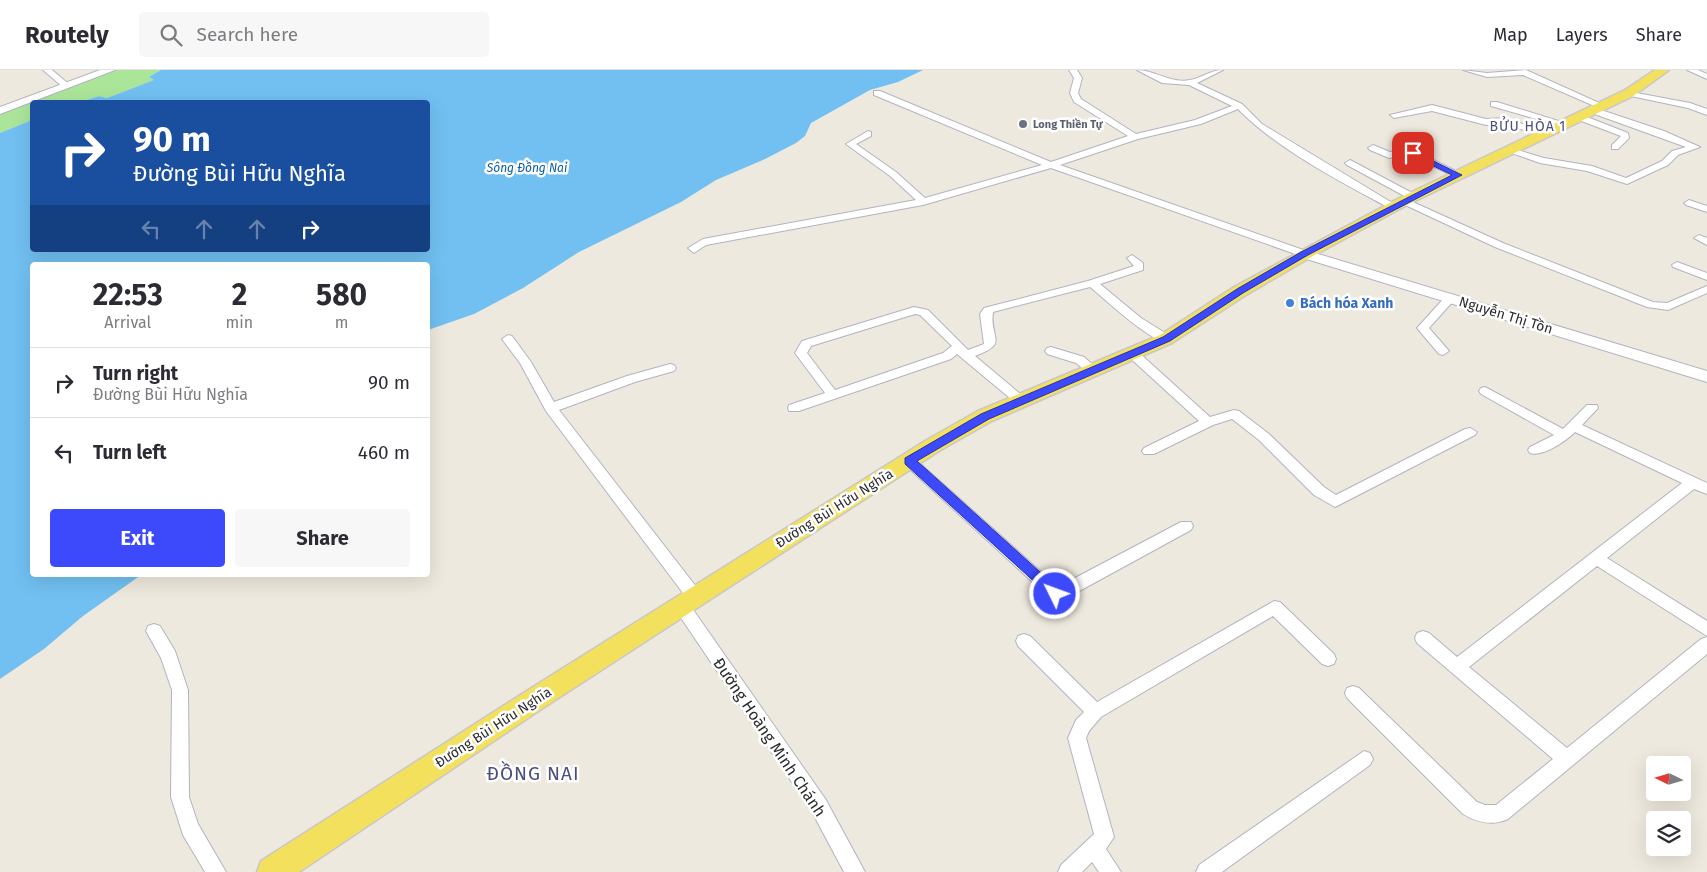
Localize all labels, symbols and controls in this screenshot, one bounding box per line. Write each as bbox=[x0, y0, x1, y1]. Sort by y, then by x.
search box bbox=[139, 12, 489, 57]
text: Routely bbox=[25, 21, 109, 49]
icon: search bbox=[157, 21, 185, 49]
text: Search here bbox=[197, 23, 298, 46]
text: Map bbox=[1493, 24, 1528, 46]
text: Layers bbox=[1556, 24, 1608, 46]
text: Share bbox=[1636, 24, 1682, 46]
district label: BỬU HÒA 1 bbox=[1490, 116, 1566, 135]
text: 90 m bbox=[133, 118, 211, 160]
marker: Long Thiền Tự bbox=[1017, 118, 1029, 130]
place label: Long Thiền Tự bbox=[1033, 118, 1104, 131]
icon: right bbox=[50, 120, 115, 185]
pin bbox=[1392, 132, 1434, 174]
icon: arrive bbox=[1399, 139, 1427, 167]
text: Đường Bùi Hữu Nghĩa bbox=[133, 160, 346, 187]
water label: Sông Đồng Nai bbox=[486, 160, 568, 175]
icon: left bbox=[137, 215, 165, 243]
icon: ahead bbox=[190, 215, 218, 243]
icon: ahead bbox=[243, 215, 271, 243]
icon: right bbox=[296, 215, 324, 243]
text: 22:53 bbox=[93, 277, 163, 313]
text: 2 bbox=[232, 277, 247, 313]
text: 580 bbox=[316, 277, 367, 313]
street label: Nguyễn Thị Tồn bbox=[1457, 292, 1555, 338]
place label: Bách hóa Xanh bbox=[1300, 295, 1393, 312]
marker: Bách hóa Xanh bbox=[1284, 297, 1296, 309]
text: Arrival bbox=[104, 313, 151, 332]
text: min bbox=[226, 313, 253, 332]
text: m bbox=[335, 313, 348, 332]
text: Turn right bbox=[93, 362, 178, 385]
icon: right bbox=[50, 369, 78, 397]
text: 90 m bbox=[368, 371, 410, 394]
text: Đường Bùi Hữu Nghĩa bbox=[93, 385, 248, 404]
icon: left bbox=[50, 439, 78, 467]
text: Turn left bbox=[93, 441, 167, 464]
text: 460 m bbox=[358, 441, 410, 464]
street label: Đường Bùi Hữu Nghĩa bbox=[772, 465, 896, 552]
button: Exit bbox=[50, 509, 225, 567]
button: Share bbox=[235, 509, 410, 567]
position arrow bbox=[1028, 567, 1080, 619]
street label: Đường Hoàng Minh Chánh bbox=[709, 654, 830, 820]
street label: Đường Bùi Hữu Nghĩa bbox=[432, 683, 555, 771]
north arrow bbox=[1646, 756, 1691, 801]
map controls bbox=[1646, 756, 1691, 856]
district label: ĐỒNG NAI bbox=[486, 760, 580, 785]
button: layers bbox=[1646, 811, 1691, 856]

